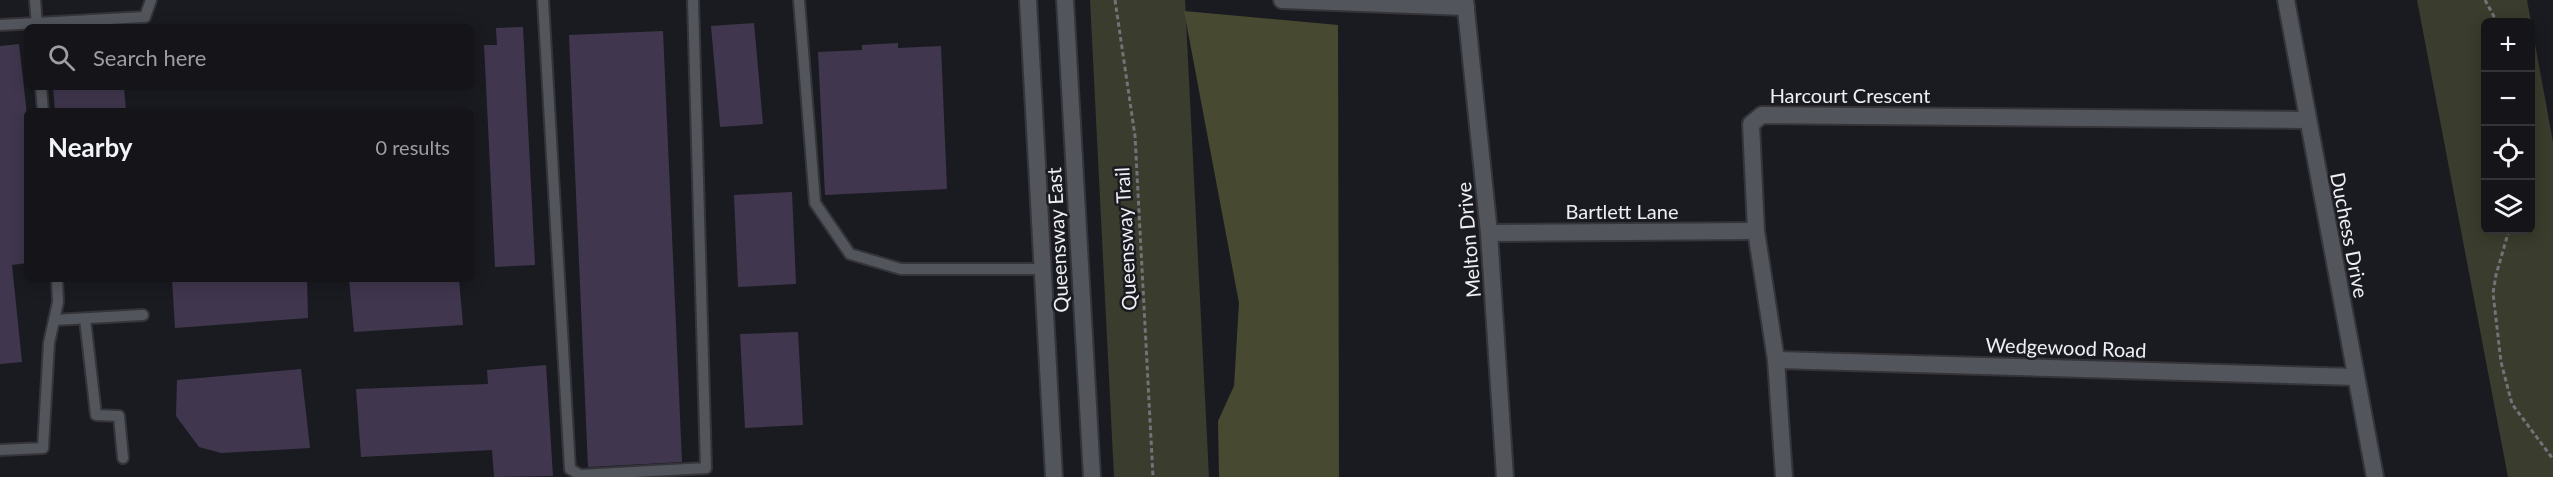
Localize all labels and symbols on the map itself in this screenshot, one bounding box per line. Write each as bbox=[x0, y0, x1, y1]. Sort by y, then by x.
street label: Harcourt Crescent bbox=[1770, 83, 1930, 107]
street label: Queensway East bbox=[1041, 167, 1073, 313]
street label: Queensway Trail bbox=[1109, 167, 1141, 311]
street label: Duchess Drive bbox=[2326, 170, 2374, 300]
street label: Melton Drive bbox=[1451, 181, 1485, 299]
street label: Bartlett Lane bbox=[1565, 199, 1679, 223]
street label: Wedgewood Road bbox=[1985, 332, 2147, 362]

